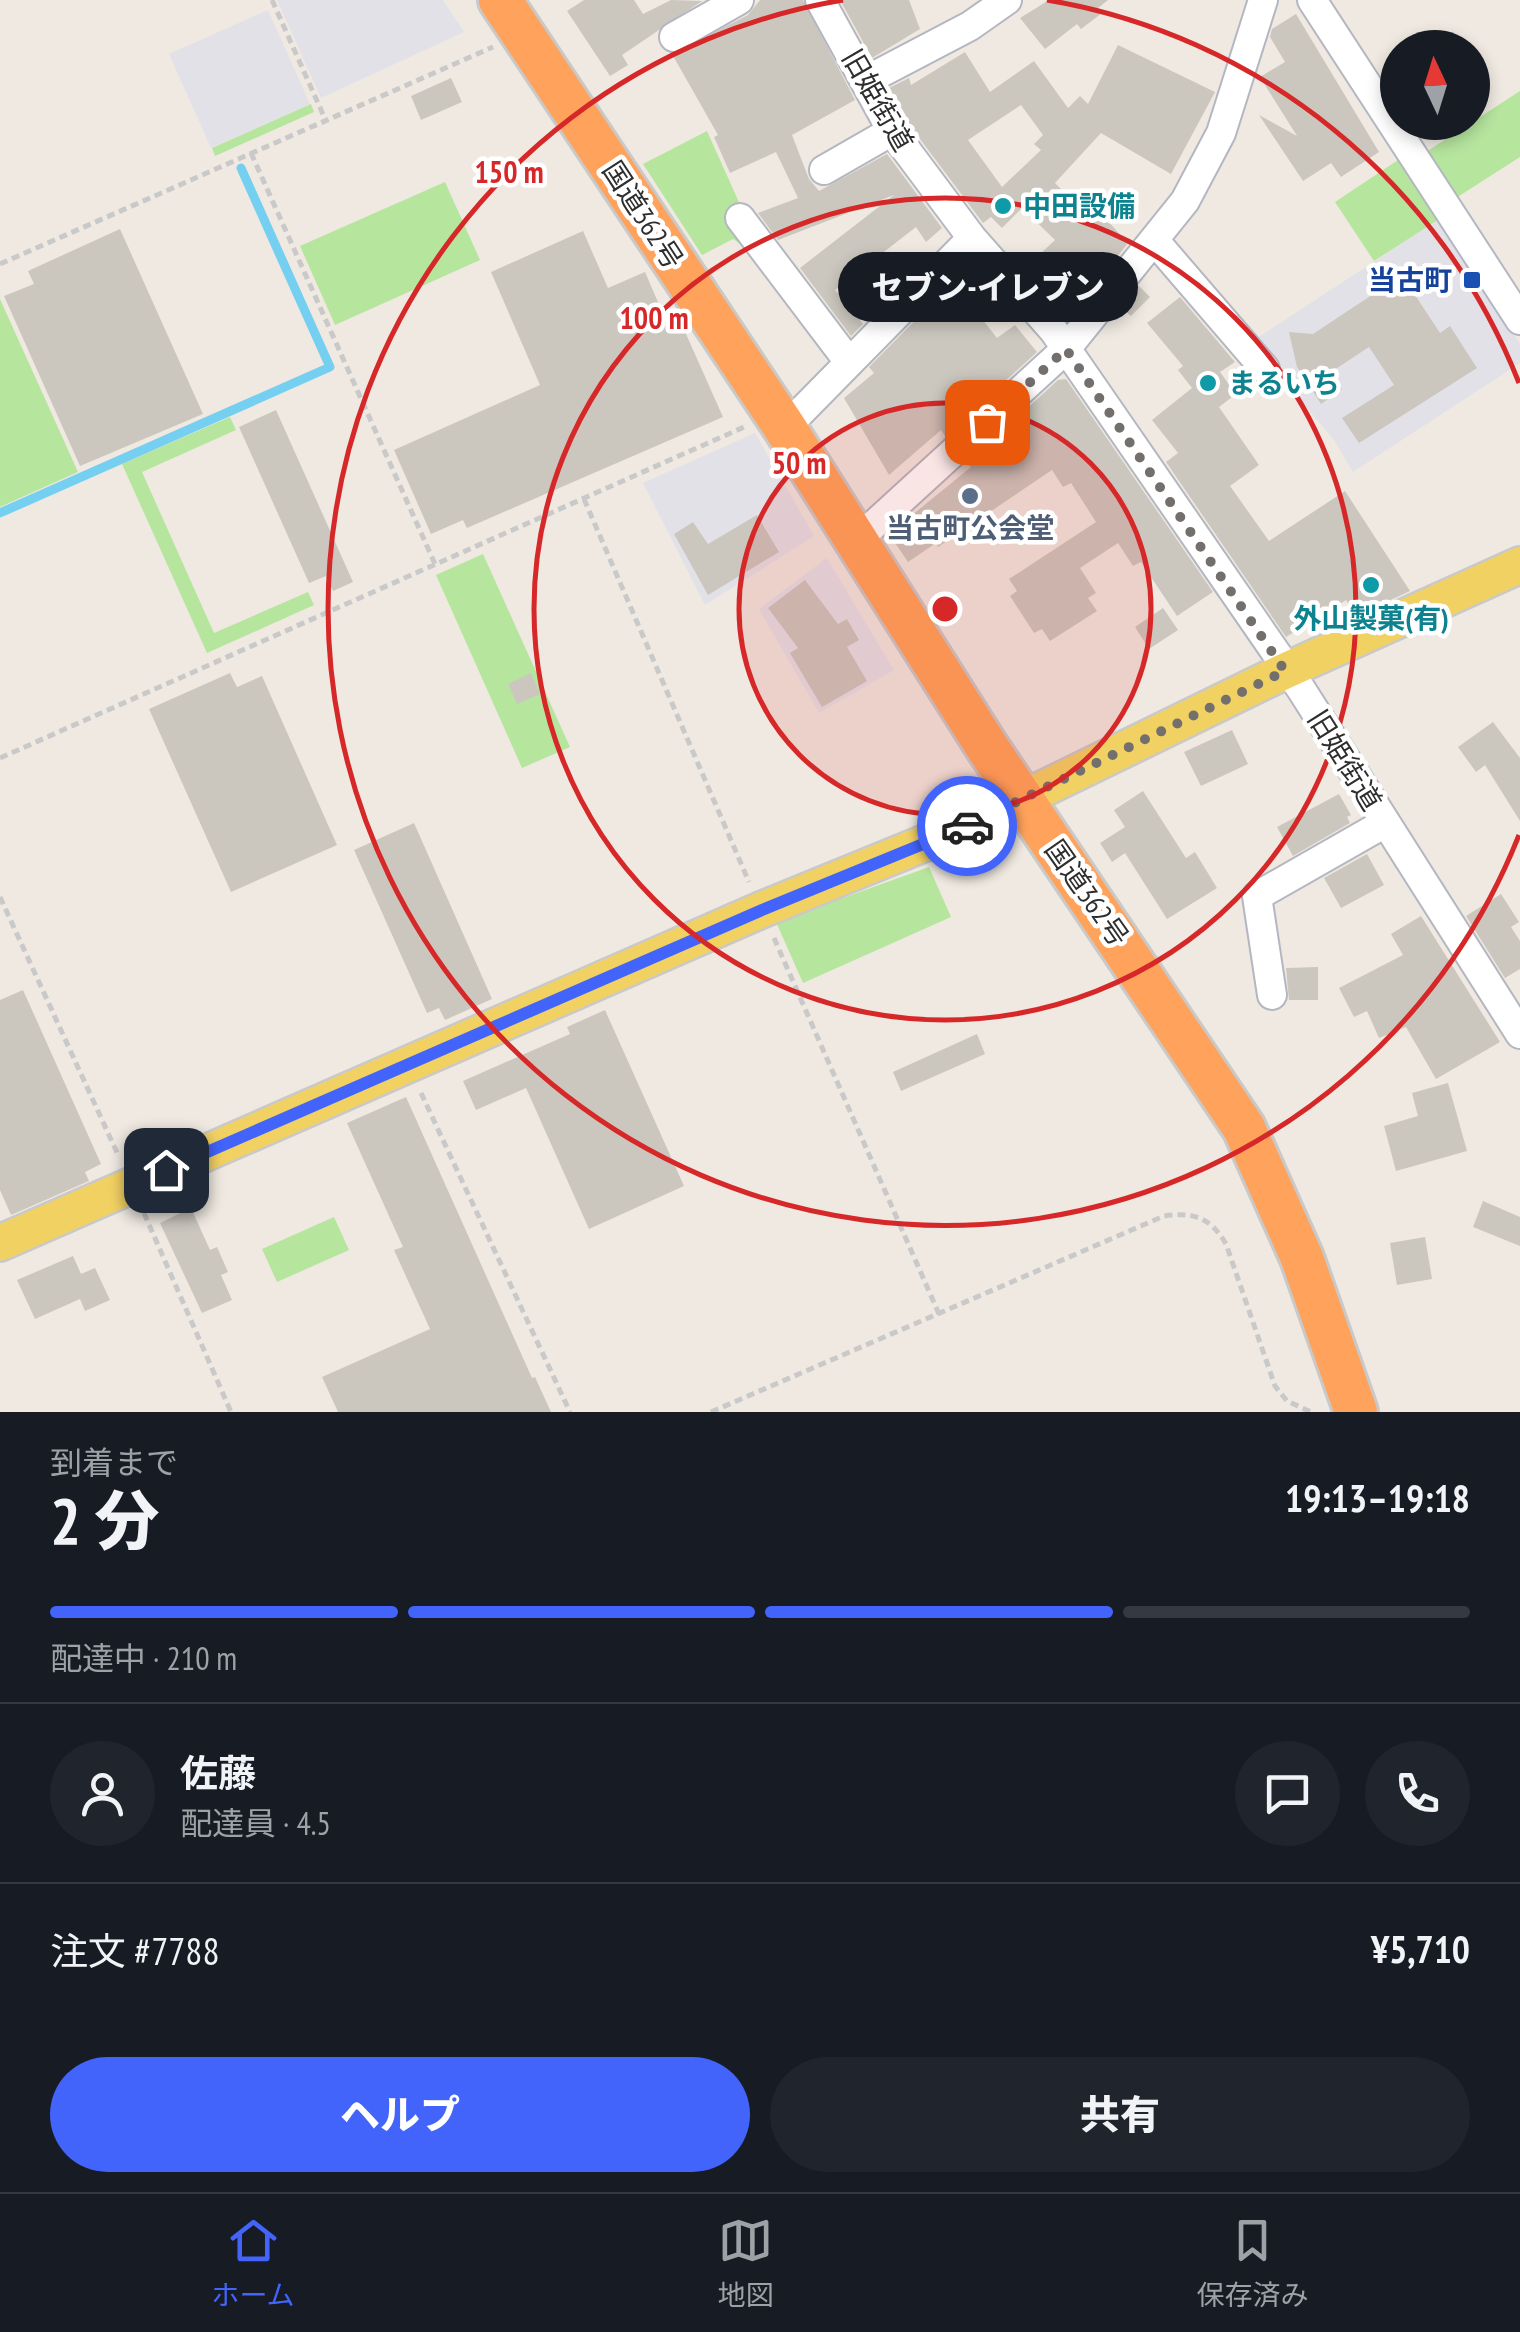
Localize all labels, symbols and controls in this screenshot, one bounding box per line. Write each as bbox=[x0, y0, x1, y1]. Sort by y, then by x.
north arrow bbox=[1380, 30, 1490, 140]
map controls bbox=[1380, 30, 1490, 140]
street label: 旧姫街道 bbox=[834, 42, 922, 158]
text: 150 m bbox=[474, 152, 544, 191]
street label: 国道362号 bbox=[595, 154, 692, 276]
place label: 中田設備 bbox=[1023, 187, 1135, 224]
marker: 中田設備 bbox=[992, 195, 1014, 217]
callout: セブン-イレブン bbox=[837, 252, 1137, 322]
place label: 当古町 bbox=[1368, 261, 1452, 298]
text: セブン-イレブン bbox=[871, 266, 1105, 308]
marker: 当古町 bbox=[1461, 269, 1483, 291]
text: 100 m bbox=[619, 298, 689, 337]
place label: まるいち bbox=[1228, 364, 1340, 401]
marker: まるいち bbox=[1197, 372, 1219, 394]
pin bbox=[945, 380, 1030, 465]
icon: bag bbox=[960, 395, 1015, 450]
text: 50 m bbox=[772, 443, 826, 482]
marker: 当古町公会堂 bbox=[959, 485, 981, 507]
place label: 当古町公会堂 bbox=[886, 509, 1054, 546]
marker: 外山製菓(有) bbox=[1360, 574, 1382, 596]
centre of rings bbox=[927, 591, 963, 627]
place label: 外山製菓(有) bbox=[1293, 599, 1449, 636]
street label: 旧姫街道 bbox=[1300, 702, 1391, 817]
courier bbox=[917, 776, 1017, 876]
icon: car bbox=[940, 799, 995, 854]
street label: 国道362号 bbox=[1037, 832, 1137, 953]
pin bbox=[124, 1128, 209, 1213]
icon: home bbox=[139, 1143, 194, 1198]
text: 到着まで bbox=[50, 1441, 178, 1483]
text: 19:13–19:18 bbox=[1285, 1473, 1470, 1522]
text: 2 分 bbox=[50, 1478, 159, 1562]
text: 配達中 · 210 m bbox=[50, 1637, 237, 1679]
button: person bbox=[50, 1741, 155, 1846]
button: chat bbox=[1235, 1741, 1340, 1846]
button: phone bbox=[1365, 1741, 1470, 1846]
text: 佐藤 bbox=[180, 1748, 256, 1797]
text: 配達員 · 4.5 bbox=[180, 1802, 331, 1844]
text: ¥5,710 bbox=[1371, 1924, 1470, 1973]
text: 注文 #7788 bbox=[50, 1926, 220, 1975]
button: ヘルプ bbox=[50, 2057, 750, 2172]
button: 共有 bbox=[770, 2057, 1470, 2172]
tab: ホーム bbox=[211, 2213, 295, 2313]
tab: 地図 bbox=[718, 2213, 774, 2313]
tab: 保存済み bbox=[1196, 2213, 1309, 2313]

